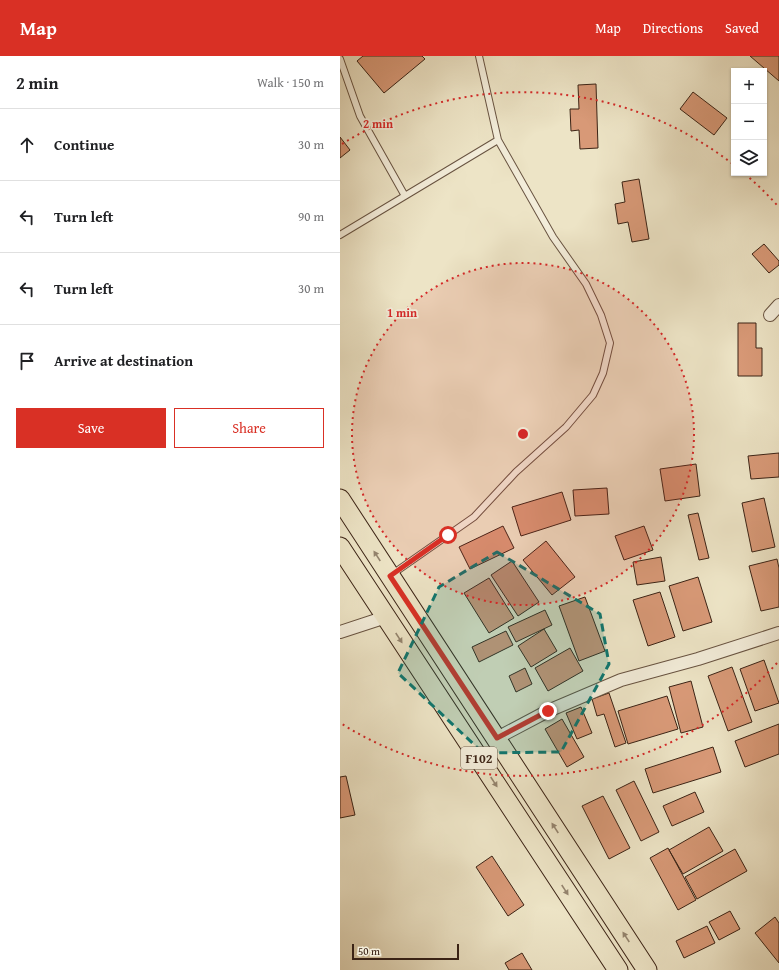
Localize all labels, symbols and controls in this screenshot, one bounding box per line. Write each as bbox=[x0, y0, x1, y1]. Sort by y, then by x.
text: Map bbox=[20, 14, 57, 42]
text: Map bbox=[595, 18, 621, 38]
text: Directions bbox=[643, 18, 703, 38]
text: Saved bbox=[725, 18, 759, 38]
map controls bbox=[731, 68, 767, 176]
button: + bbox=[731, 68, 767, 104]
text: 2 min bbox=[16, 70, 58, 95]
text: Walk · 150 m bbox=[257, 73, 324, 92]
button: − bbox=[731, 104, 767, 140]
text: 2 min bbox=[363, 115, 393, 132]
icon: ahead bbox=[16, 134, 38, 156]
text: Continue bbox=[54, 134, 115, 155]
text: 30 m bbox=[298, 135, 324, 154]
button: layers bbox=[731, 140, 767, 176]
icon: left bbox=[16, 206, 38, 228]
text: Turn left bbox=[54, 206, 113, 227]
text: 90 m bbox=[298, 207, 324, 226]
icon: left bbox=[16, 278, 38, 300]
text: Turn left bbox=[54, 278, 113, 299]
text: 30 m bbox=[298, 279, 324, 298]
text: 1 min bbox=[387, 304, 417, 321]
icon: arrive bbox=[16, 350, 38, 372]
text: Arrive at destination bbox=[54, 350, 193, 371]
button: Save bbox=[16, 408, 166, 448]
button: Share bbox=[174, 408, 324, 448]
centre of rings bbox=[516, 427, 530, 441]
route start bbox=[439, 526, 457, 544]
one-way arrow bbox=[373, 550, 381, 561]
one-way arrow bbox=[395, 633, 403, 643]
route end bbox=[539, 702, 557, 720]
road number: F102 bbox=[461, 747, 497, 769]
one-way arrow bbox=[490, 777, 498, 787]
one-way arrow bbox=[552, 822, 559, 834]
one-way arrow bbox=[561, 885, 569, 896]
one-way arrow bbox=[622, 932, 630, 942]
scale bar bbox=[352, 942, 459, 961]
text: 50 m bbox=[358, 943, 380, 959]

